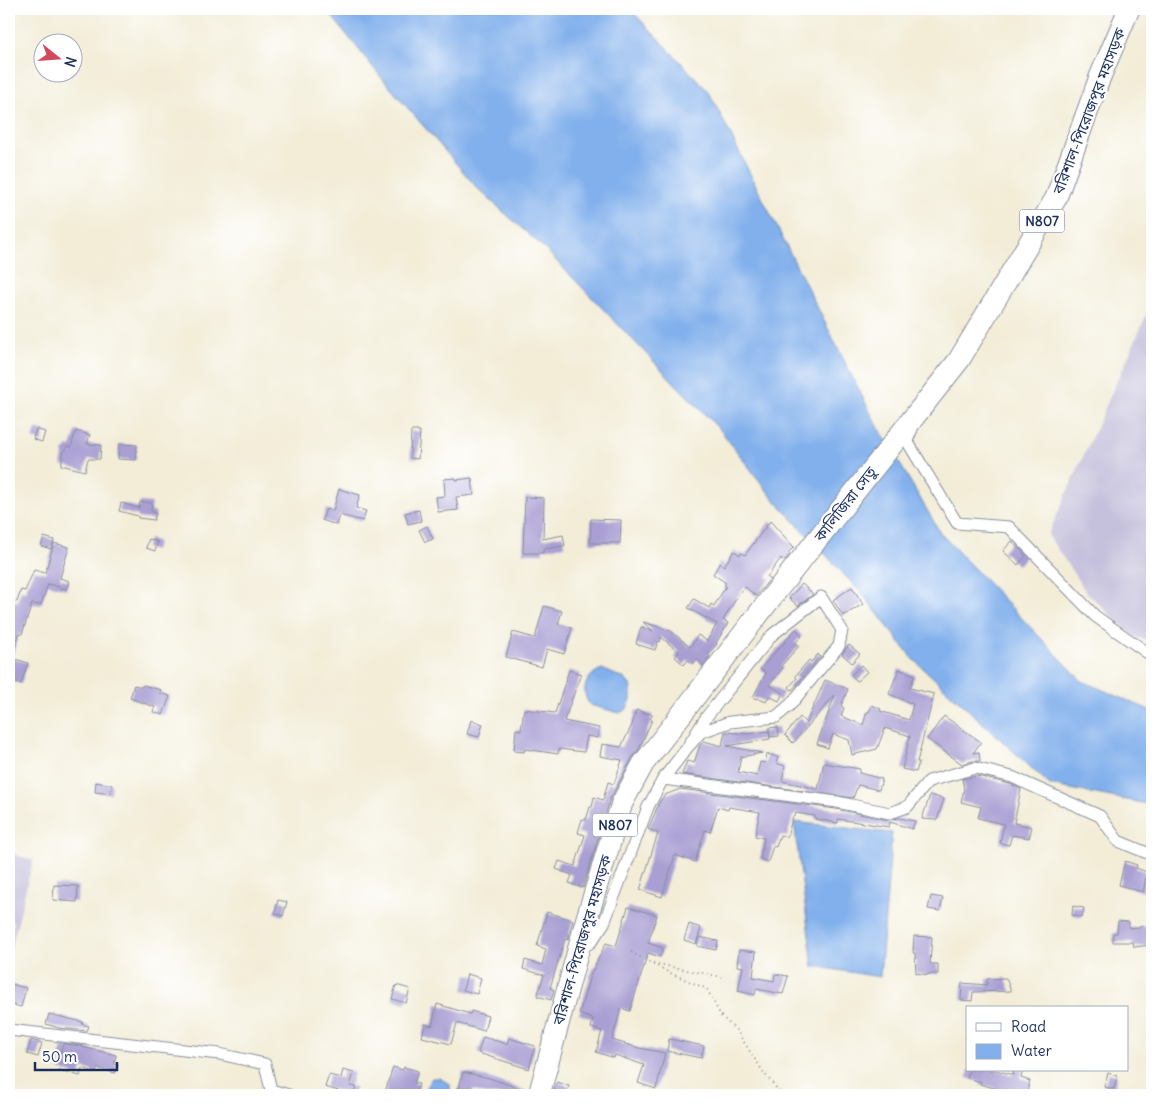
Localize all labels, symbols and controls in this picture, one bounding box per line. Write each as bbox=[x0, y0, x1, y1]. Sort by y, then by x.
street label: বরিশাল-পিরোজপুর মহাসড়ক bbox=[1048, 25, 1130, 198]
north arrow bbox=[32, 32, 82, 82]
text: N bbox=[60, 55, 80, 69]
road number: N807 bbox=[1020, 210, 1064, 232]
street label: কালিজিরা সেতু bbox=[809, 462, 881, 546]
road number: N807 bbox=[592, 814, 638, 836]
street label: বরিশাল-পিরোজপুর মহাসড়ক bbox=[548, 852, 616, 1028]
legend bbox=[966, 1006, 1128, 1072]
text: Road bbox=[1011, 1017, 1046, 1036]
scale bar bbox=[35, 1039, 118, 1071]
text: Water bbox=[1011, 1041, 1052, 1060]
text: 50 m bbox=[42, 1047, 77, 1066]

